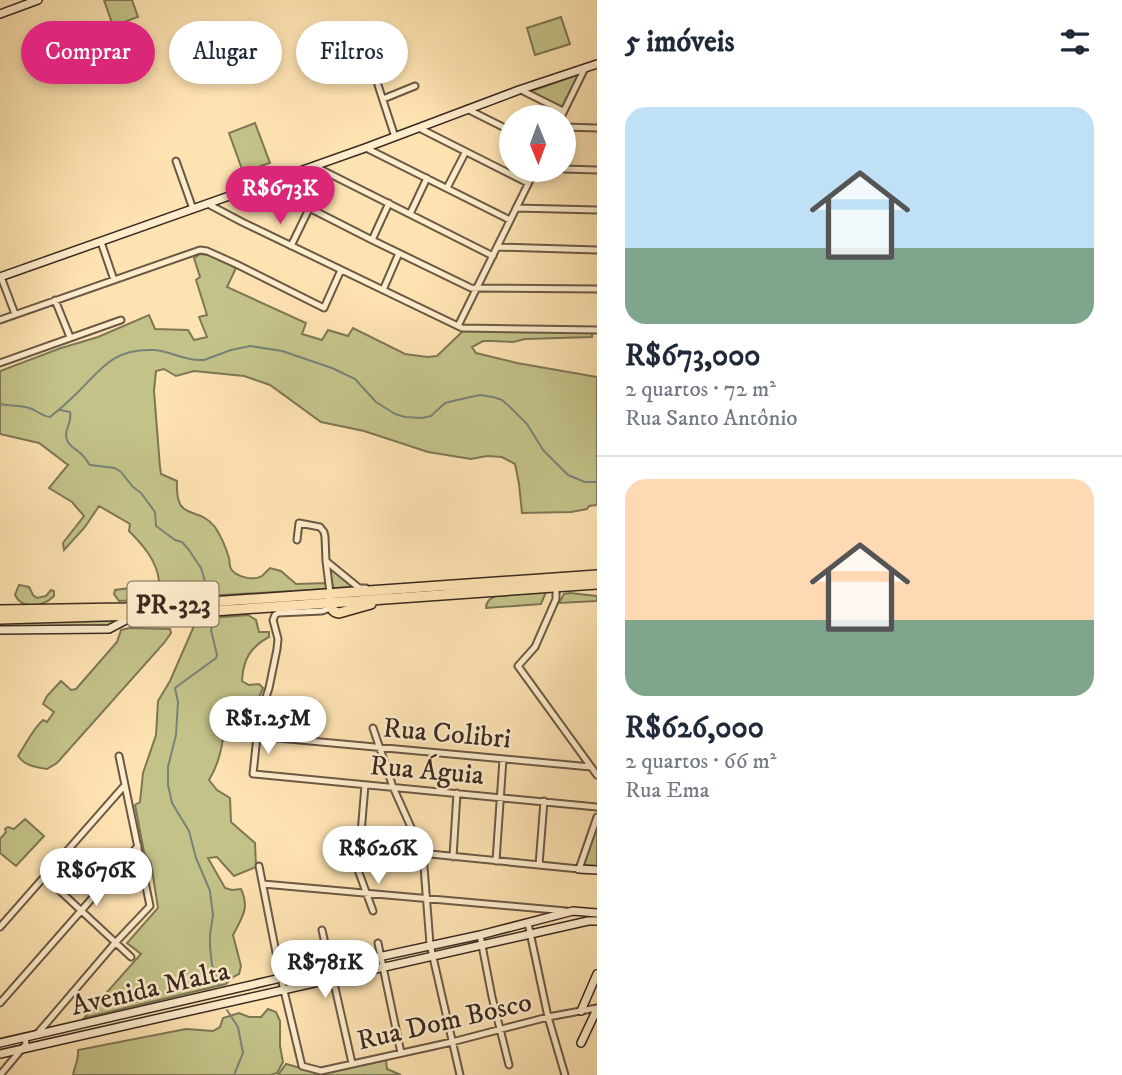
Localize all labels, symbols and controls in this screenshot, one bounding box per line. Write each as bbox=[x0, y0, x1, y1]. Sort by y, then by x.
chip: Comprar bbox=[21, 21, 155, 84]
chip: Alugar bbox=[169, 21, 282, 84]
chip: Filtros bbox=[296, 21, 408, 84]
icon: filters bbox=[1056, 23, 1094, 61]
text: 5 imóveis bbox=[625, 24, 734, 61]
north arrow bbox=[499, 105, 576, 182]
map controls bbox=[499, 105, 576, 182]
icon: home bbox=[797, 152, 923, 278]
pin: R$673K bbox=[223, 166, 337, 226]
text: R$673K bbox=[242, 174, 318, 203]
text: R$673,000 bbox=[625, 338, 760, 375]
text: 2 quartos · 72 m² bbox=[625, 375, 776, 404]
text: Rua Santo Antônio bbox=[625, 404, 798, 433]
icon: home bbox=[797, 524, 923, 650]
road number: PR-323 bbox=[128, 582, 218, 626]
pin: R$1.25M bbox=[203, 696, 333, 756]
text: R$1.25M bbox=[225, 704, 311, 733]
street label: Rua Colibri bbox=[381, 710, 512, 757]
text: R$626,000 bbox=[625, 710, 764, 747]
street label: Rua Águia bbox=[368, 747, 485, 793]
text: 2 quartos · 66 m² bbox=[625, 747, 777, 776]
text: Rua Ema bbox=[625, 776, 709, 805]
pin: R$626K bbox=[321, 826, 435, 886]
text: R$626K bbox=[338, 834, 418, 863]
pin: R$676K bbox=[39, 848, 153, 908]
text: R$676K bbox=[56, 856, 136, 885]
pin: R$781K bbox=[268, 940, 382, 1000]
text: R$781K bbox=[287, 948, 363, 977]
street label: Avenida Malta bbox=[68, 953, 233, 1024]
street label: Rua Dom Bosco bbox=[354, 984, 535, 1059]

